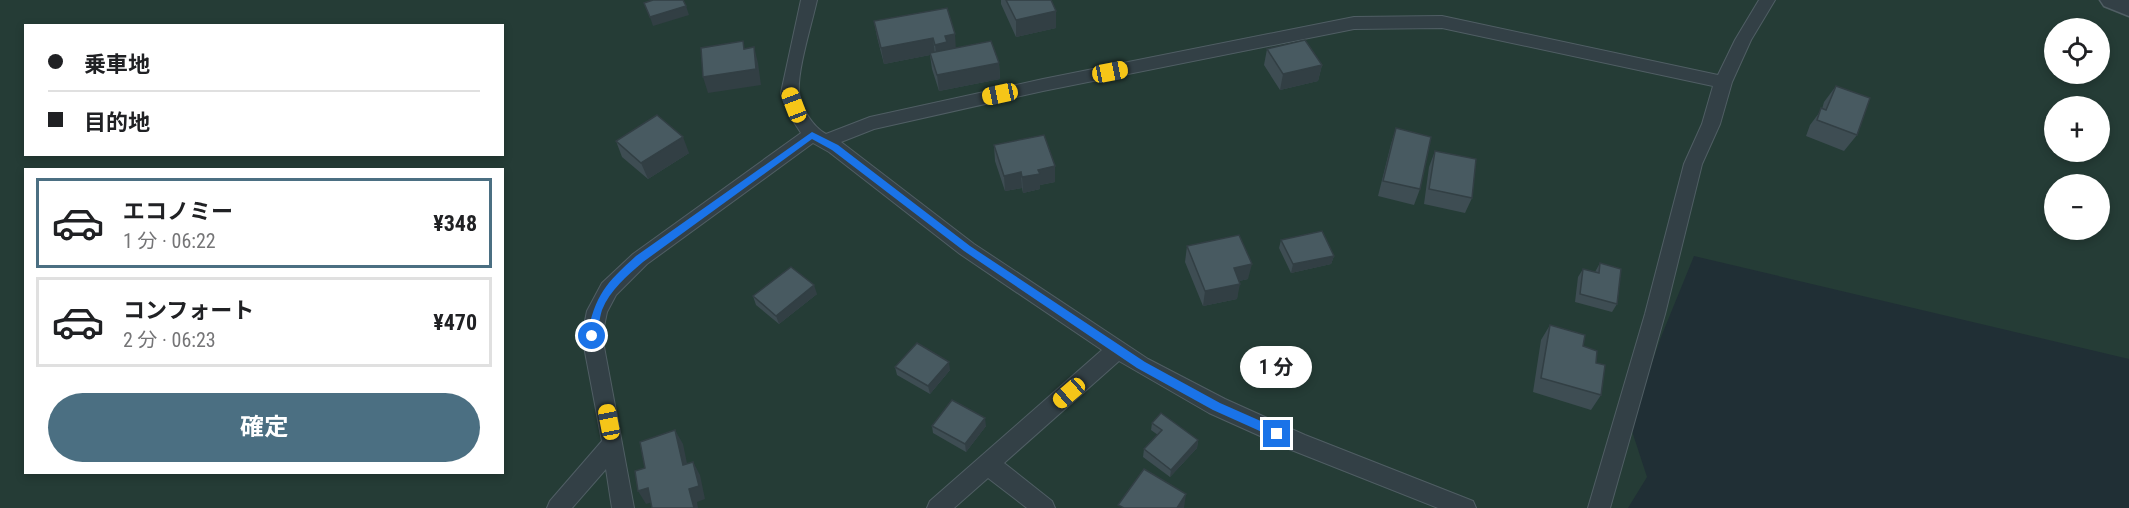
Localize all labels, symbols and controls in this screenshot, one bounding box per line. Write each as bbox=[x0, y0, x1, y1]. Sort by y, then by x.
map controls bbox=[2044, 18, 2110, 240]
button: locate bbox=[2044, 18, 2110, 84]
text: 乗車地 bbox=[84, 52, 150, 77]
car bbox=[1091, 60, 1129, 84]
car bbox=[981, 81, 1019, 107]
car bbox=[779, 85, 809, 125]
button: + bbox=[2044, 96, 2110, 162]
text: 目的地 bbox=[84, 110, 150, 135]
button: − bbox=[2044, 174, 2110, 240]
icon: car bbox=[51, 196, 105, 250]
text: エコノミー bbox=[123, 199, 233, 224]
text: ¥348 bbox=[433, 211, 477, 236]
text: 1 分 · 06:22 bbox=[123, 229, 216, 253]
icon: car bbox=[51, 295, 105, 349]
text: コンフォート bbox=[123, 298, 254, 323]
text: ¥470 bbox=[433, 310, 477, 335]
route start bbox=[578, 322, 605, 349]
text: 2 分 · 06:23 bbox=[123, 328, 216, 352]
callout: 1 分 bbox=[1241, 347, 1313, 389]
text: 1 分 bbox=[1259, 355, 1293, 379]
car bbox=[1050, 374, 1088, 412]
button: 確定 bbox=[48, 393, 480, 462]
car bbox=[597, 403, 621, 441]
route end bbox=[1263, 420, 1290, 447]

